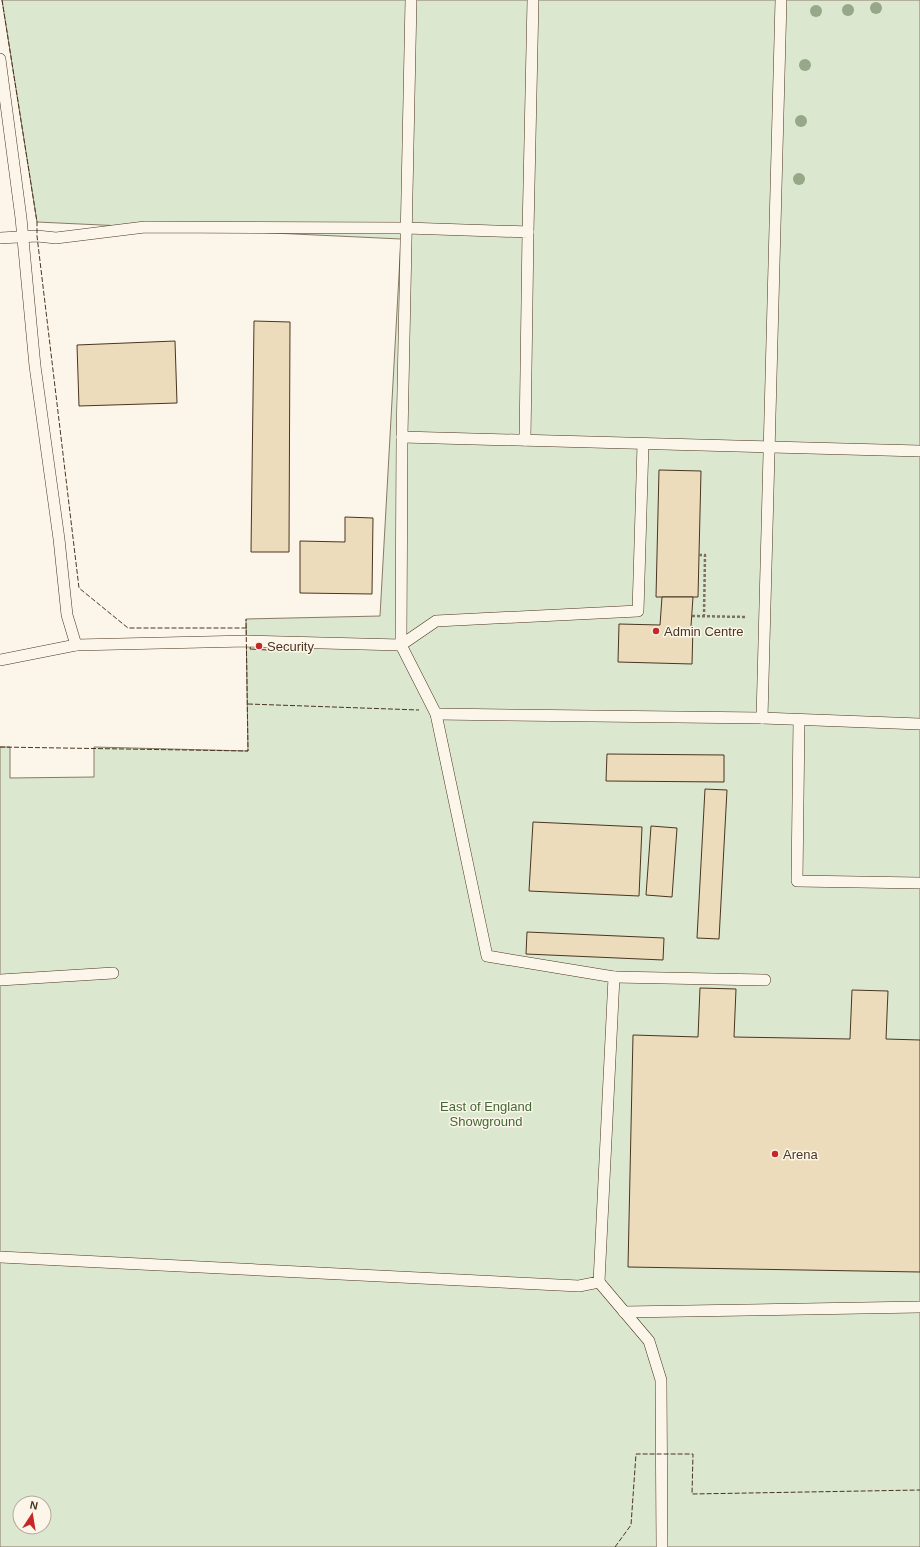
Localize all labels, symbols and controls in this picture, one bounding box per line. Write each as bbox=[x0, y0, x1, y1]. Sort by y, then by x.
place label: Admin Centre bbox=[664, 624, 743, 639]
marker: Admin Centre bbox=[651, 626, 661, 636]
place label: Security bbox=[267, 639, 314, 654]
marker: Security bbox=[254, 641, 264, 651]
park label: East of England Showground bbox=[440, 1099, 532, 1129]
place label: Arena bbox=[783, 1147, 818, 1162]
marker: Arena bbox=[770, 1149, 780, 1159]
north arrow bbox=[12, 1495, 52, 1535]
text: N bbox=[29, 1499, 39, 1512]

